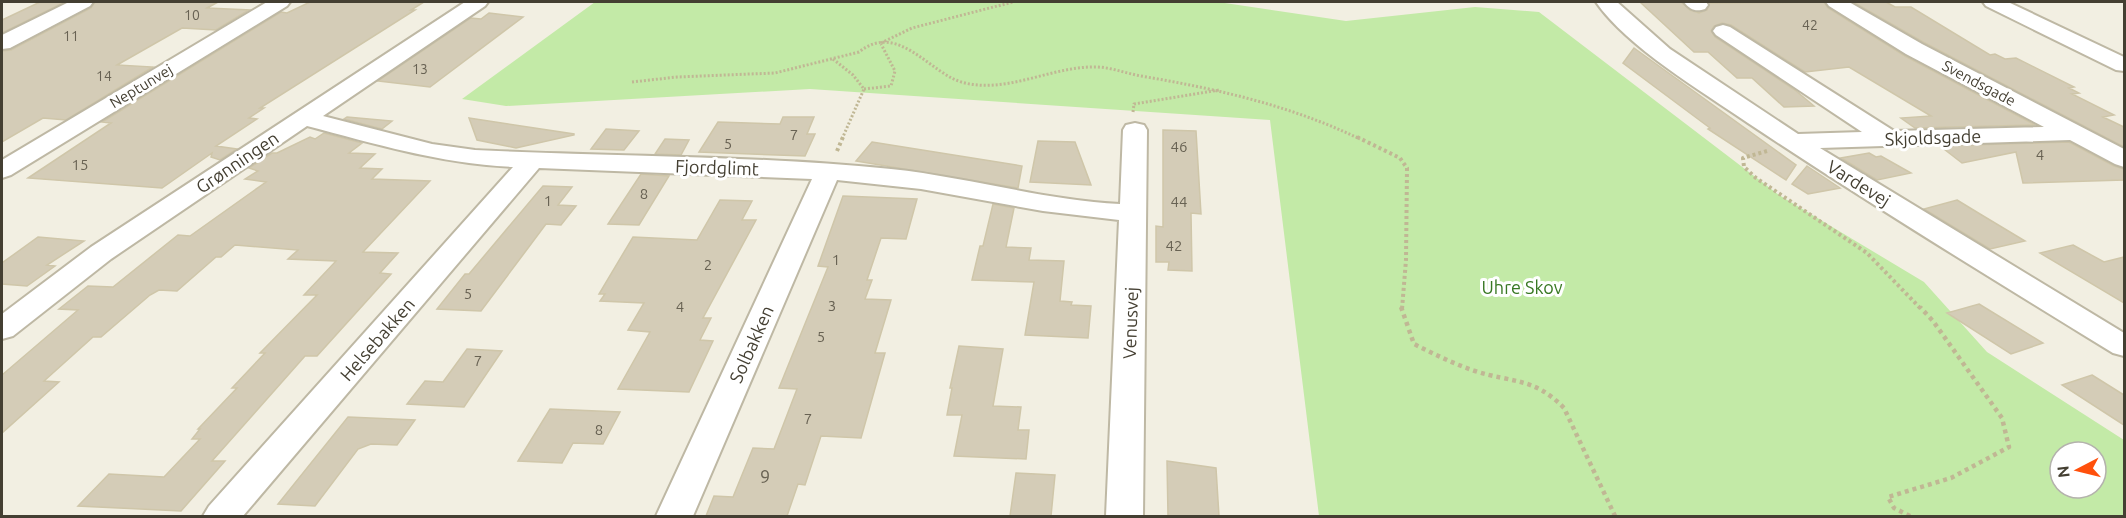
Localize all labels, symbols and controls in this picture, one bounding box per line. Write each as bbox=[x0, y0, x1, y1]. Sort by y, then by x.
house number: 10 bbox=[184, 7, 200, 23]
house number: 42 bbox=[1802, 17, 1818, 33]
house number: 11 bbox=[63, 28, 79, 44]
street label: Svendsgade bbox=[1939, 57, 2019, 109]
street label: Neptunvej bbox=[107, 61, 175, 111]
house number: 13 bbox=[412, 61, 428, 77]
house number: 14 bbox=[96, 68, 112, 84]
street label: Skjoldsgade bbox=[1884, 125, 1982, 149]
house number: 7 bbox=[790, 126, 798, 143]
street label: Grønningen bbox=[192, 127, 282, 197]
house number: 5 bbox=[724, 135, 732, 152]
house number: 46 bbox=[1171, 138, 1187, 155]
house number: 4 bbox=[2036, 146, 2044, 163]
house number: 15 bbox=[72, 156, 88, 173]
street label: Fjordglimt bbox=[675, 156, 759, 178]
street label: Vardevej bbox=[1824, 156, 1894, 210]
house number: 8 bbox=[640, 185, 648, 202]
house number: 1 bbox=[544, 192, 552, 209]
house number: 44 bbox=[1171, 193, 1187, 210]
house number: 42 bbox=[1166, 237, 1182, 254]
house number: 1 bbox=[832, 251, 840, 268]
house number: 2 bbox=[704, 256, 712, 273]
park label: Uhre Skov bbox=[1482, 277, 1563, 297]
house number: 5 bbox=[464, 285, 472, 302]
street label: Venusvej bbox=[1119, 287, 1141, 359]
street label: Helsebakken bbox=[336, 294, 418, 384]
house number: 3 bbox=[828, 297, 836, 314]
house number: 4 bbox=[676, 298, 684, 315]
street label: Solbakken bbox=[725, 302, 777, 386]
house number: 5 bbox=[817, 328, 825, 345]
house number: 7 bbox=[474, 352, 482, 369]
house number: 7 bbox=[804, 410, 812, 427]
house number: 8 bbox=[595, 421, 603, 438]
north arrow bbox=[2048, 440, 2108, 500]
text: N bbox=[2053, 465, 2073, 479]
house number: 9 bbox=[760, 466, 770, 486]

